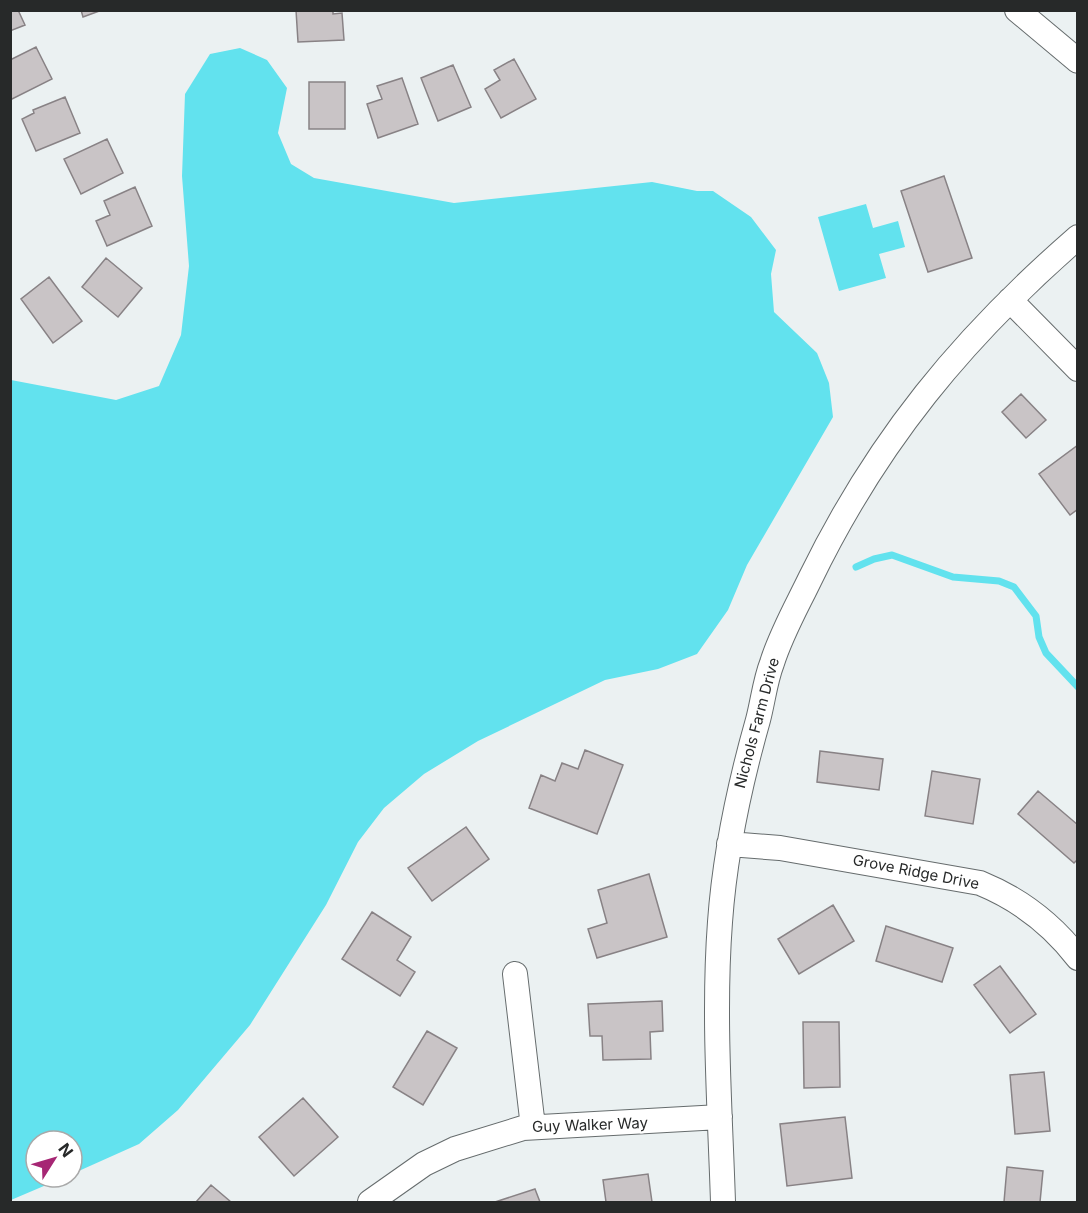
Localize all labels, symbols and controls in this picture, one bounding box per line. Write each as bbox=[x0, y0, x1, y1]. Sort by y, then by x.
street label: Nichols Farm Drive bbox=[730, 655, 783, 790]
street label: Grove Ridge Drive bbox=[851, 850, 981, 893]
street label: Guy Walker Way bbox=[532, 1113, 649, 1136]
north arrow bbox=[24, 1129, 84, 1189]
text: N bbox=[54, 1139, 78, 1161]

